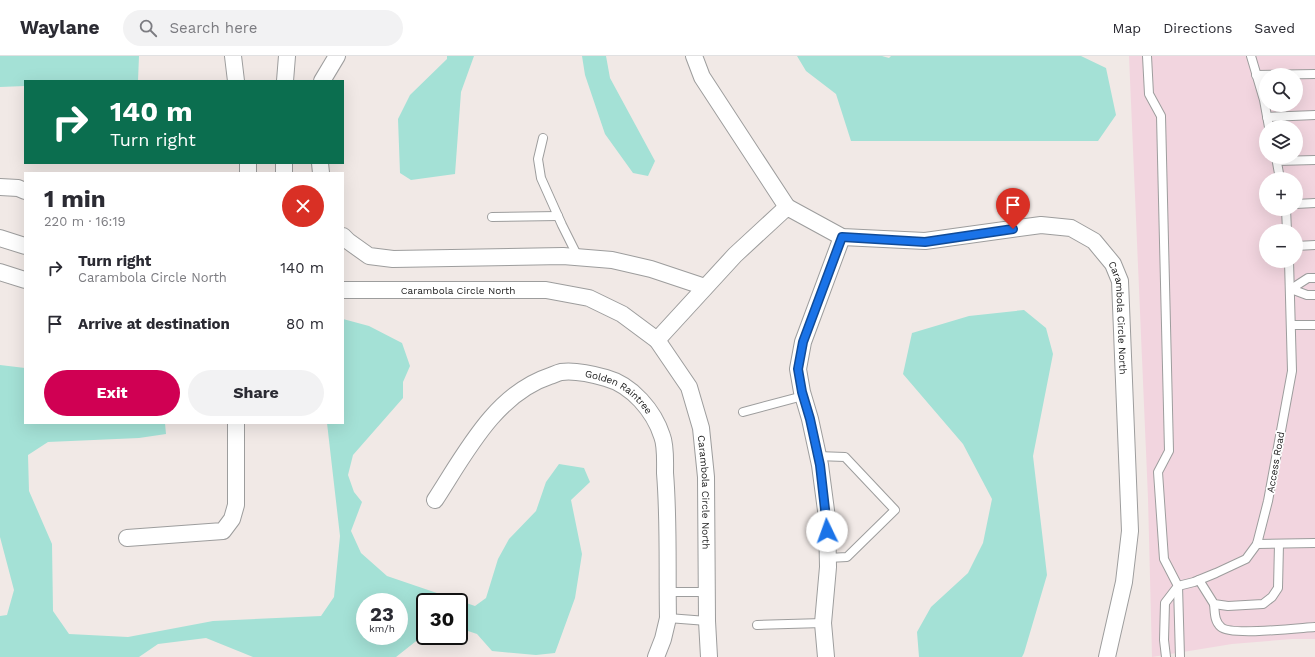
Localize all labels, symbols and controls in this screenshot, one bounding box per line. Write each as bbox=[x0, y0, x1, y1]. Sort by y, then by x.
search box bbox=[123, 10, 403, 46]
text: Waylane bbox=[20, 16, 99, 39]
icon: search bbox=[137, 17, 159, 39]
text: Search here bbox=[169, 19, 257, 37]
text: Map bbox=[1113, 20, 1141, 36]
text: Directions bbox=[1163, 20, 1232, 36]
text: Saved bbox=[1254, 20, 1295, 36]
map controls bbox=[1259, 68, 1303, 268]
button: search bbox=[1259, 68, 1303, 112]
text: 140 m bbox=[110, 95, 193, 128]
icon: right bbox=[44, 96, 96, 148]
button: layers bbox=[1259, 120, 1303, 164]
text: Turn right bbox=[110, 129, 196, 150]
button: + bbox=[1259, 172, 1303, 216]
text: 1 min bbox=[44, 185, 106, 213]
button: close bbox=[282, 185, 324, 227]
pin bbox=[996, 188, 1030, 229]
icon: arrive bbox=[1002, 194, 1024, 216]
text: 220 m · 16:19 bbox=[44, 214, 126, 229]
button: − bbox=[1259, 224, 1303, 268]
text: Turn right bbox=[78, 252, 151, 270]
icon: right bbox=[44, 257, 66, 279]
text: 140 m bbox=[280, 259, 324, 277]
street label: Carambola Circle North bbox=[1106, 260, 1129, 375]
text: Carambola Circle North bbox=[78, 270, 227, 285]
street label: Carambola Circle North bbox=[401, 285, 515, 296]
icon: arrive bbox=[44, 313, 66, 335]
text: Arrive at destination bbox=[78, 315, 230, 333]
text: 80 m bbox=[286, 315, 324, 333]
street label: Golden Raintree bbox=[584, 368, 655, 416]
button: Exit bbox=[44, 370, 180, 416]
button: Share bbox=[188, 370, 324, 416]
street label: Access Road bbox=[1265, 431, 1286, 493]
street label: Carambola Circle North bbox=[696, 435, 712, 550]
position arrow bbox=[806, 510, 848, 552]
speed limit sign: 30 bbox=[416, 593, 468, 645]
text: 23 bbox=[370, 602, 394, 626]
text: km/h bbox=[369, 623, 395, 634]

